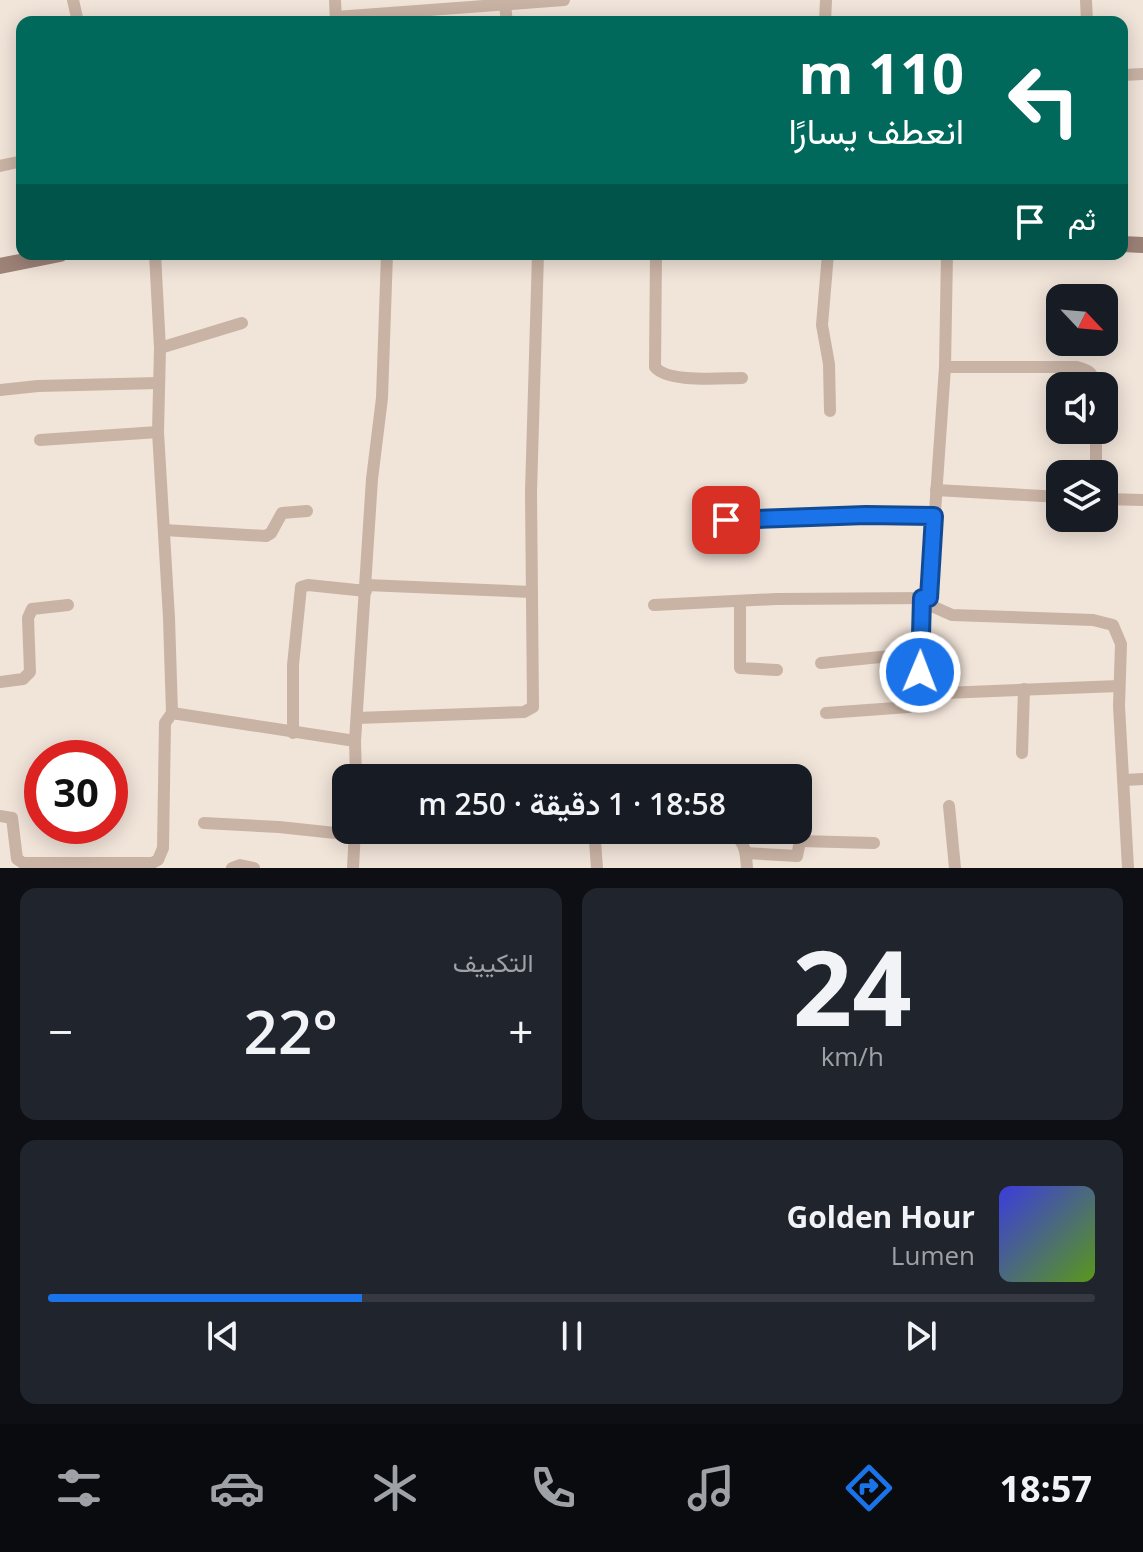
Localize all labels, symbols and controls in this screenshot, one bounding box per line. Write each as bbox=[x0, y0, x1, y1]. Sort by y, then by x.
text: 110 m bbox=[798, 34, 964, 110]
icon: left bbox=[992, 48, 1096, 152]
text: انعطف يسارًا bbox=[788, 106, 964, 155]
text: ثم bbox=[1068, 198, 1096, 239]
icon: arrive bbox=[1008, 200, 1052, 244]
north arrow bbox=[1046, 284, 1118, 356]
map controls bbox=[1046, 284, 1118, 532]
button: sound bbox=[1046, 372, 1118, 444]
button: layers bbox=[1046, 460, 1118, 532]
pin bbox=[692, 486, 760, 554]
icon: arrive bbox=[704, 498, 748, 542]
position arrow bbox=[878, 630, 962, 714]
speed limit sign: 30 bbox=[24, 740, 128, 844]
text: 18:58 · 1 دقيقة · 250 m bbox=[418, 783, 726, 824]
text: 24 bbox=[793, 915, 912, 1056]
text: التكييف bbox=[453, 944, 534, 980]
text: 22° bbox=[244, 990, 338, 1072]
text: − bbox=[48, 1001, 73, 1061]
text: + bbox=[508, 1001, 534, 1061]
text: km/h bbox=[821, 1038, 884, 1074]
text: Golden Hour bbox=[786, 1196, 975, 1237]
text: Lumen bbox=[891, 1237, 975, 1273]
icon: previous bbox=[201, 1314, 245, 1358]
icon: pause bbox=[550, 1314, 594, 1358]
icon: next bbox=[899, 1314, 943, 1358]
icon: filters bbox=[51, 1460, 107, 1516]
icon: car bbox=[209, 1460, 265, 1516]
icon: climate bbox=[367, 1460, 423, 1516]
icon: phone bbox=[525, 1460, 581, 1516]
icon: music bbox=[683, 1460, 739, 1516]
icon: directions bbox=[841, 1460, 897, 1516]
text: 18:57 bbox=[999, 1464, 1092, 1513]

